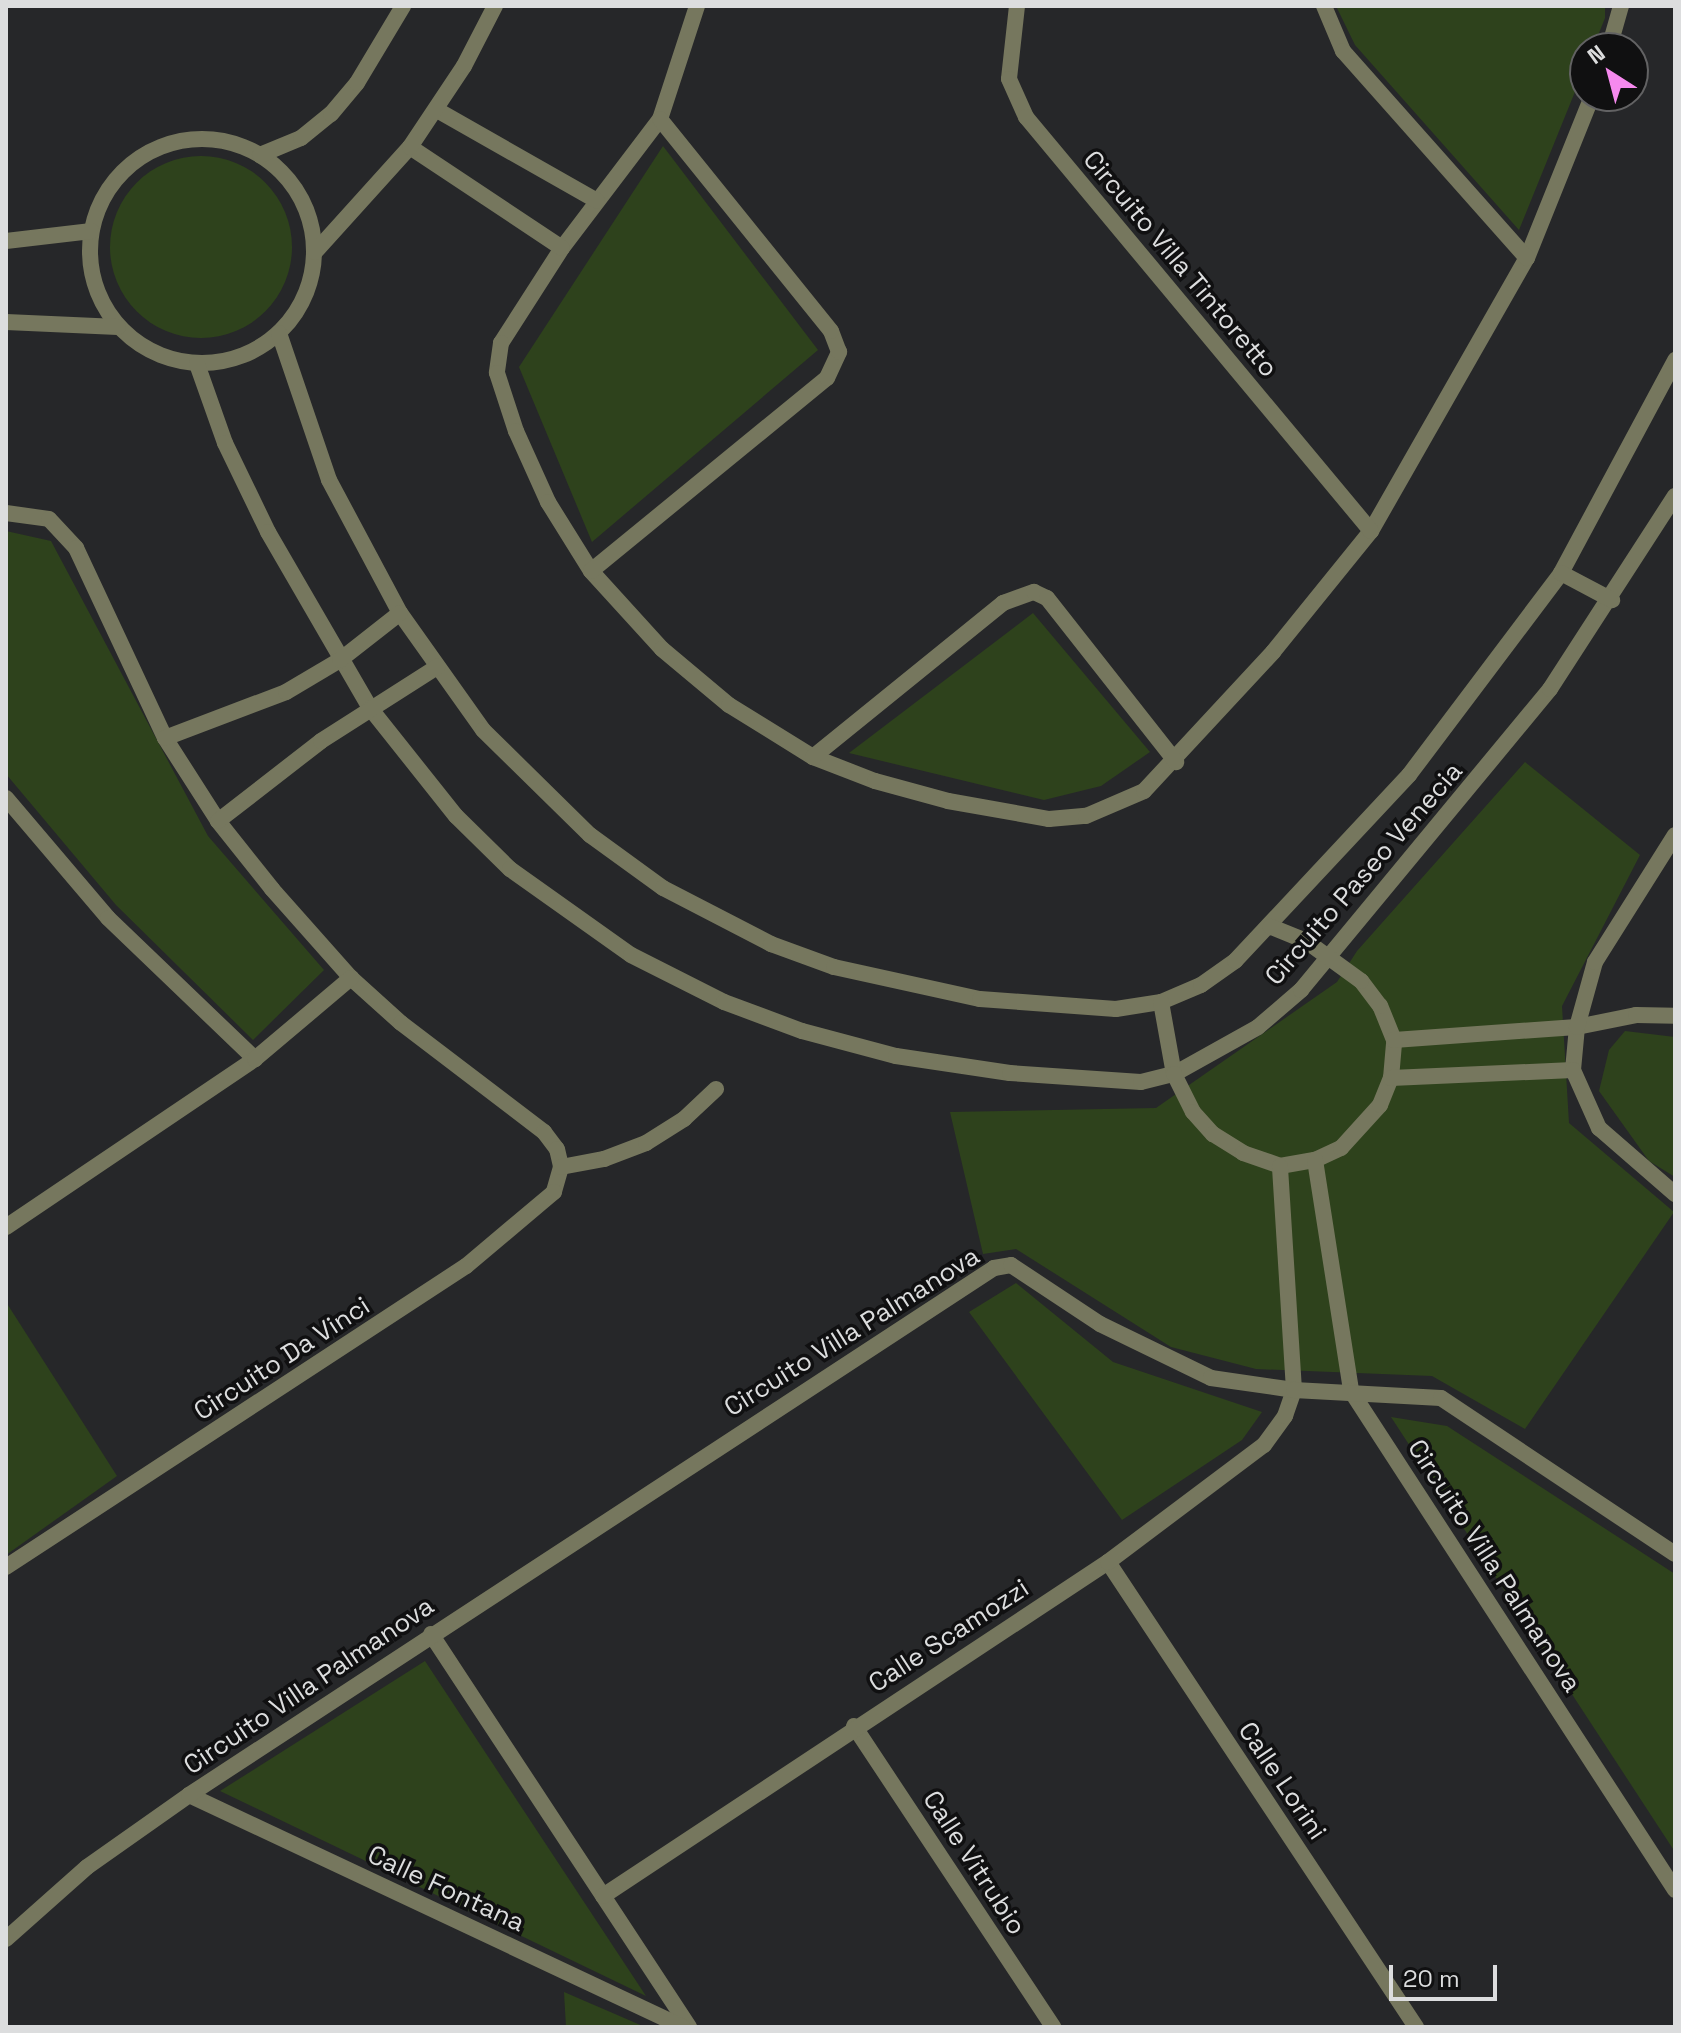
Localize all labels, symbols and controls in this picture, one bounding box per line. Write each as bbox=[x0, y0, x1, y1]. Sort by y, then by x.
north arrow bbox=[1569, 32, 1649, 112]
text: N bbox=[1582, 39, 1610, 70]
street label: Circuito Villa Tintoretto bbox=[1076, 144, 1284, 384]
street label: Circuito Paseo Venecia bbox=[1259, 756, 1469, 992]
street label: Circuito Villa Palmanova bbox=[719, 1241, 985, 1423]
street label: Circuito Da Vinci bbox=[188, 1290, 376, 1428]
street label: Circuito Villa Palmanova bbox=[1401, 1434, 1587, 1698]
street label: Calle Scamozzi bbox=[863, 1573, 1035, 1699]
street label: Circuito Villa Palmanova bbox=[178, 1591, 440, 1781]
street label: Calle Lorini bbox=[1231, 1716, 1333, 1846]
street label: Calle Vitrubio bbox=[916, 1785, 1032, 1941]
street label: Calle Fontana bbox=[363, 1839, 529, 1939]
scale bar bbox=[1393, 1949, 1501, 1999]
text: 20 m bbox=[1403, 1963, 1460, 1994]

